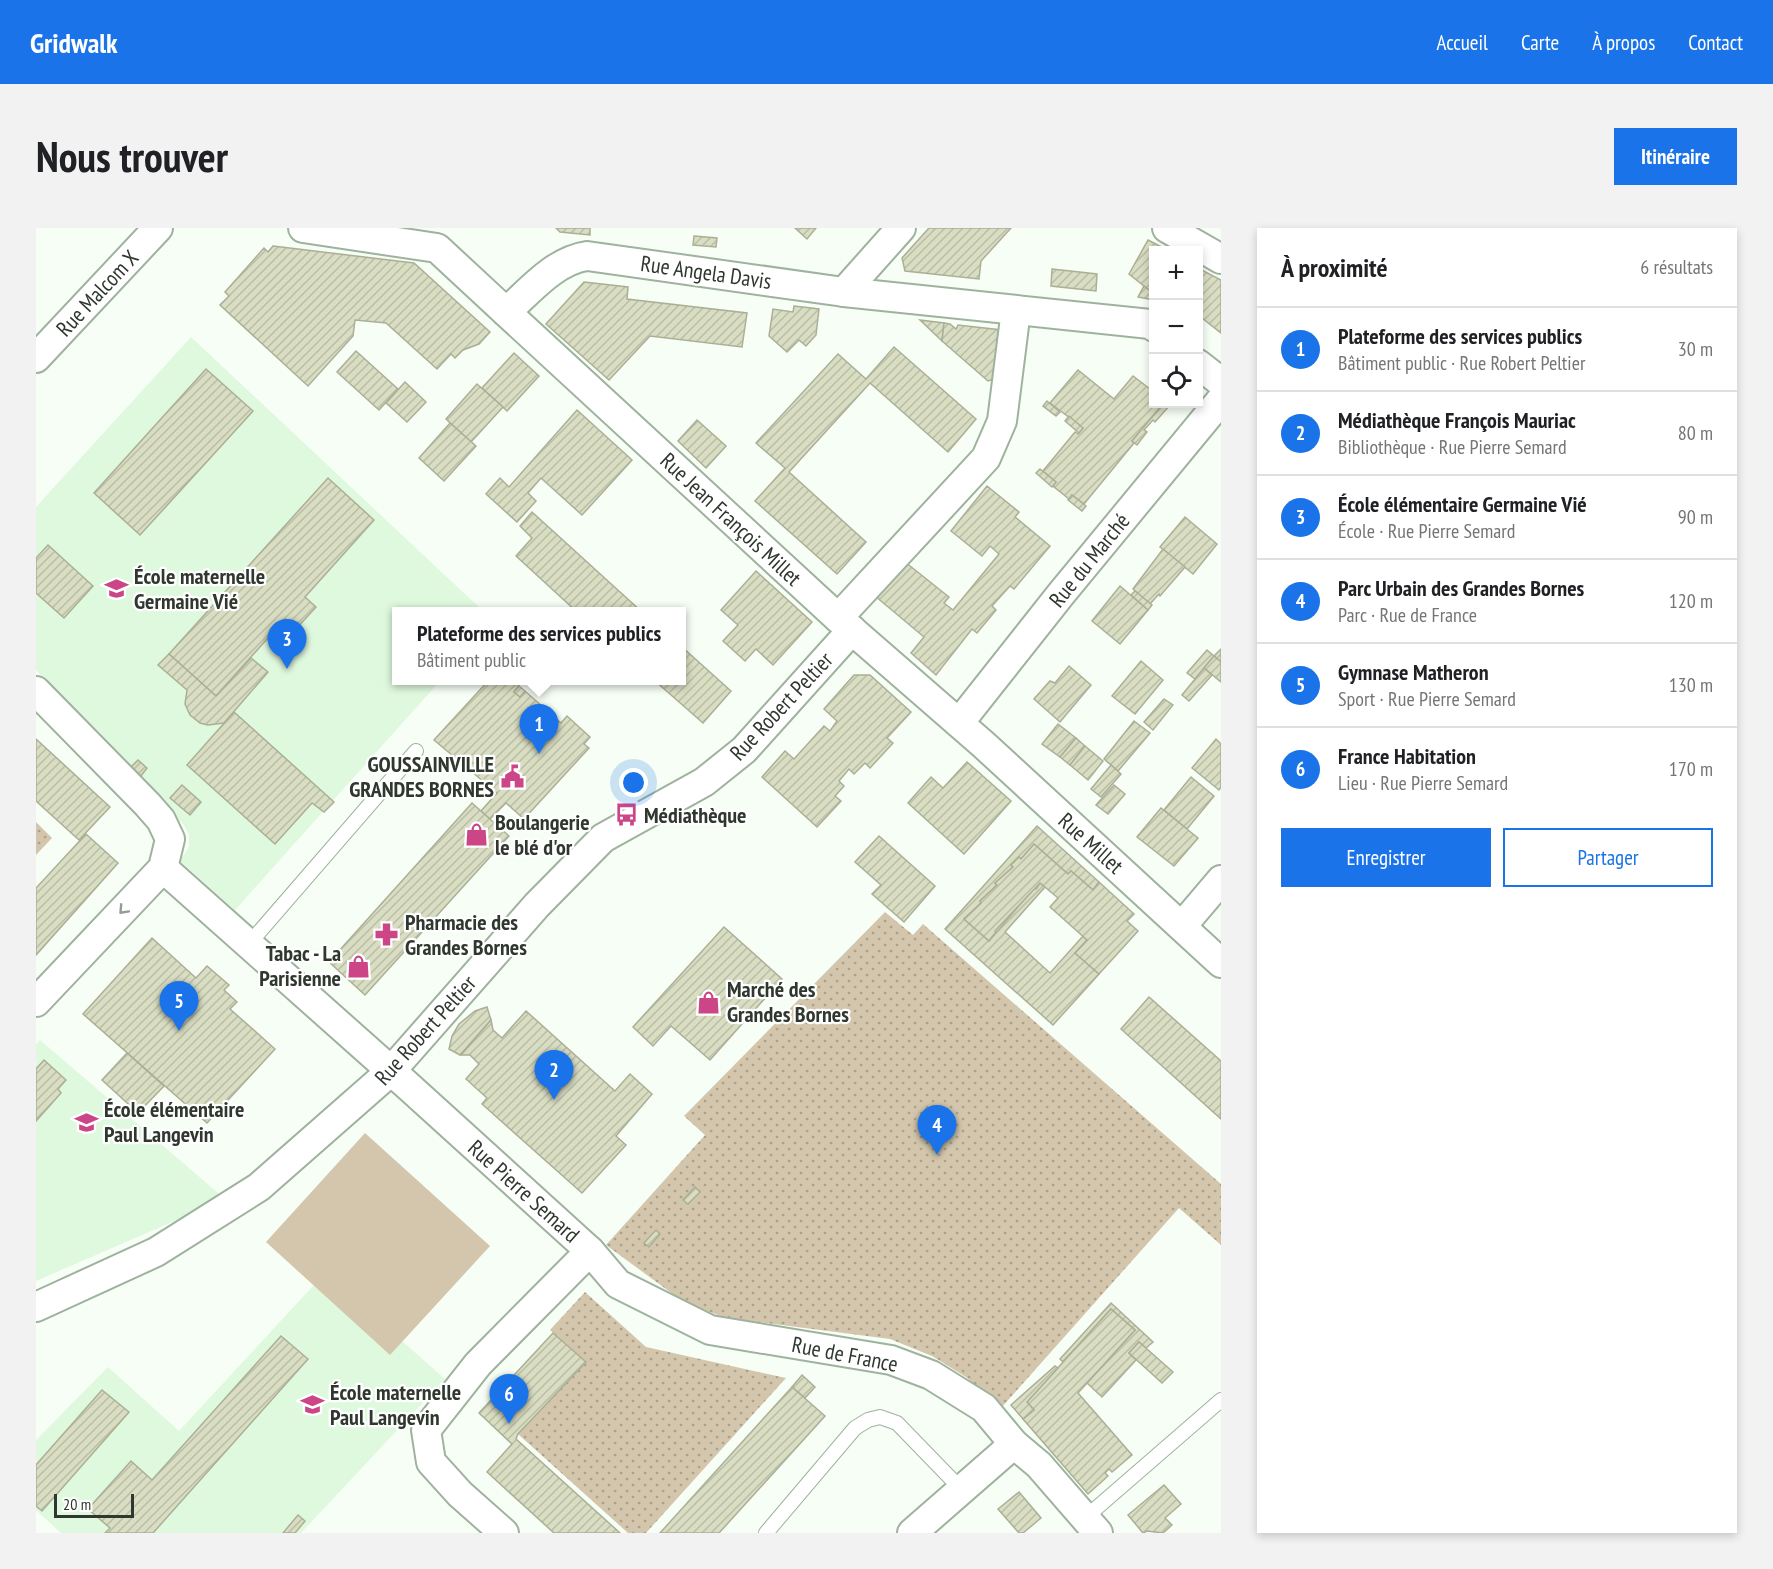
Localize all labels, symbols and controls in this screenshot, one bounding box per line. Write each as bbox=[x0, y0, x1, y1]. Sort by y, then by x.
text: Gridwalk bbox=[30, 24, 118, 61]
text: Accueil bbox=[1436, 29, 1488, 56]
text: Carte bbox=[1521, 29, 1559, 56]
text: À propos bbox=[1592, 29, 1655, 56]
text: Contact bbox=[1688, 29, 1743, 56]
button: Itinéraire bbox=[1614, 128, 1737, 185]
text: Nous trouver bbox=[36, 129, 228, 184]
street label: Rue Malcom X bbox=[50, 244, 144, 342]
map controls bbox=[1149, 246, 1203, 408]
button: + bbox=[1149, 246, 1203, 300]
street label: Rue Angela Davis bbox=[639, 249, 773, 295]
text: À proximité bbox=[1281, 251, 1388, 284]
text: 6 résultats bbox=[1640, 254, 1713, 280]
button: − bbox=[1149, 300, 1203, 354]
text: Plateforme des services publics bbox=[1338, 322, 1582, 350]
text: 1 bbox=[1296, 336, 1305, 362]
text: 30 m bbox=[1678, 336, 1713, 362]
text: Bâtiment public · Rue Robert Peltier bbox=[1338, 350, 1585, 376]
button: locate bbox=[1149, 354, 1203, 408]
text: Médiathèque François Mauriac bbox=[1338, 406, 1576, 434]
text: 2 bbox=[1296, 420, 1305, 446]
text: 80 m bbox=[1678, 420, 1713, 446]
text: Bibliothèque · Rue Pierre Semard bbox=[1338, 434, 1567, 460]
street label: Rue Jean François Millet bbox=[655, 446, 807, 592]
text: École élémentaire Germaine Vié bbox=[1338, 490, 1587, 518]
text: 3 bbox=[1296, 504, 1305, 530]
text: 90 m bbox=[1678, 504, 1713, 530]
street label: Rue du Marché bbox=[1043, 507, 1135, 613]
text: École · Rue Pierre Semard bbox=[1338, 518, 1516, 544]
place label: École maternelle Germaine Vié bbox=[134, 562, 265, 615]
text: Parc Urbain des Grandes Bornes bbox=[1338, 574, 1584, 602]
school or university icon: École maternelle Germaine Vié bbox=[103, 576, 129, 602]
text: 4 bbox=[1296, 588, 1305, 614]
text: 120 m bbox=[1669, 588, 1713, 614]
text: Parc · Rue de France bbox=[1338, 602, 1477, 628]
popup bbox=[392, 607, 686, 685]
text: Plateforme des services publics bbox=[417, 619, 661, 647]
pin: 3 bbox=[268, 620, 306, 669]
street label: Rue Robert Peltier bbox=[724, 646, 838, 766]
text: Bâtiment public bbox=[417, 647, 526, 673]
text: Gymnase Matheron bbox=[1338, 658, 1489, 686]
text: 5 bbox=[1296, 672, 1305, 698]
text: 130 m bbox=[1669, 672, 1713, 698]
text: Sport · Rue Pierre Semard bbox=[1338, 686, 1516, 712]
pin: 1 bbox=[520, 704, 558, 754]
text: France Habitation bbox=[1338, 742, 1476, 770]
place label: GOUSSAINVILLE GRANDES BORNES bbox=[349, 750, 494, 803]
text: 6 bbox=[1296, 756, 1305, 782]
text: 170 m bbox=[1669, 756, 1713, 782]
public building icon: GOUSSAINVILLE GRANDES BORNES bbox=[499, 764, 525, 790]
your location bbox=[619, 768, 648, 797]
text: Lieu · Rue Pierre Semard bbox=[1338, 770, 1508, 796]
place label: Médiathèque bbox=[644, 801, 747, 829]
bus stop icon: Médiathèque bbox=[613, 802, 639, 828]
street label: Rue Millet bbox=[1053, 806, 1129, 880]
place label: Boulangerie le blé d'or bbox=[495, 808, 590, 861]
shop icon: Boulangerie le blé d'or bbox=[464, 822, 490, 848]
button: Enregistrer bbox=[1281, 828, 1491, 887]
button: Partager bbox=[1503, 828, 1713, 887]
one-way arrow bbox=[119, 903, 130, 914]
place label: Pharmacie des Grandes Bornes bbox=[405, 908, 527, 961]
pharmacy icon: Pharmacie des Grandes Bornes bbox=[374, 922, 400, 948]
place label: Tabac - La Parisienne bbox=[259, 939, 341, 992]
shop icon: Tabac - La Parisienne bbox=[346, 953, 372, 979]
street label: Rue Robert Peltier bbox=[368, 969, 482, 1091]
place label: Marché des Grandes Bornes bbox=[727, 975, 849, 1028]
pin: 5 bbox=[160, 982, 198, 1031]
shop icon: Marché des Grandes Bornes bbox=[696, 989, 722, 1015]
pin: 2 bbox=[534, 1050, 574, 1100]
place label: École élémentaire Paul Langevin bbox=[104, 1095, 244, 1148]
pin: 4 bbox=[918, 1106, 956, 1155]
school or university icon: École élémentaire Paul Langevin bbox=[73, 1109, 99, 1135]
street label: Rue Pierre Semard bbox=[462, 1134, 586, 1248]
street label: Rue de France bbox=[790, 1330, 900, 1378]
pin: 6 bbox=[490, 1374, 528, 1424]
place label: École maternelle Paul Langevin bbox=[330, 1378, 461, 1431]
school or university icon: École maternelle Paul Langevin bbox=[299, 1392, 325, 1418]
scale bar bbox=[54, 1491, 134, 1518]
text: 20 m bbox=[63, 1494, 91, 1514]

